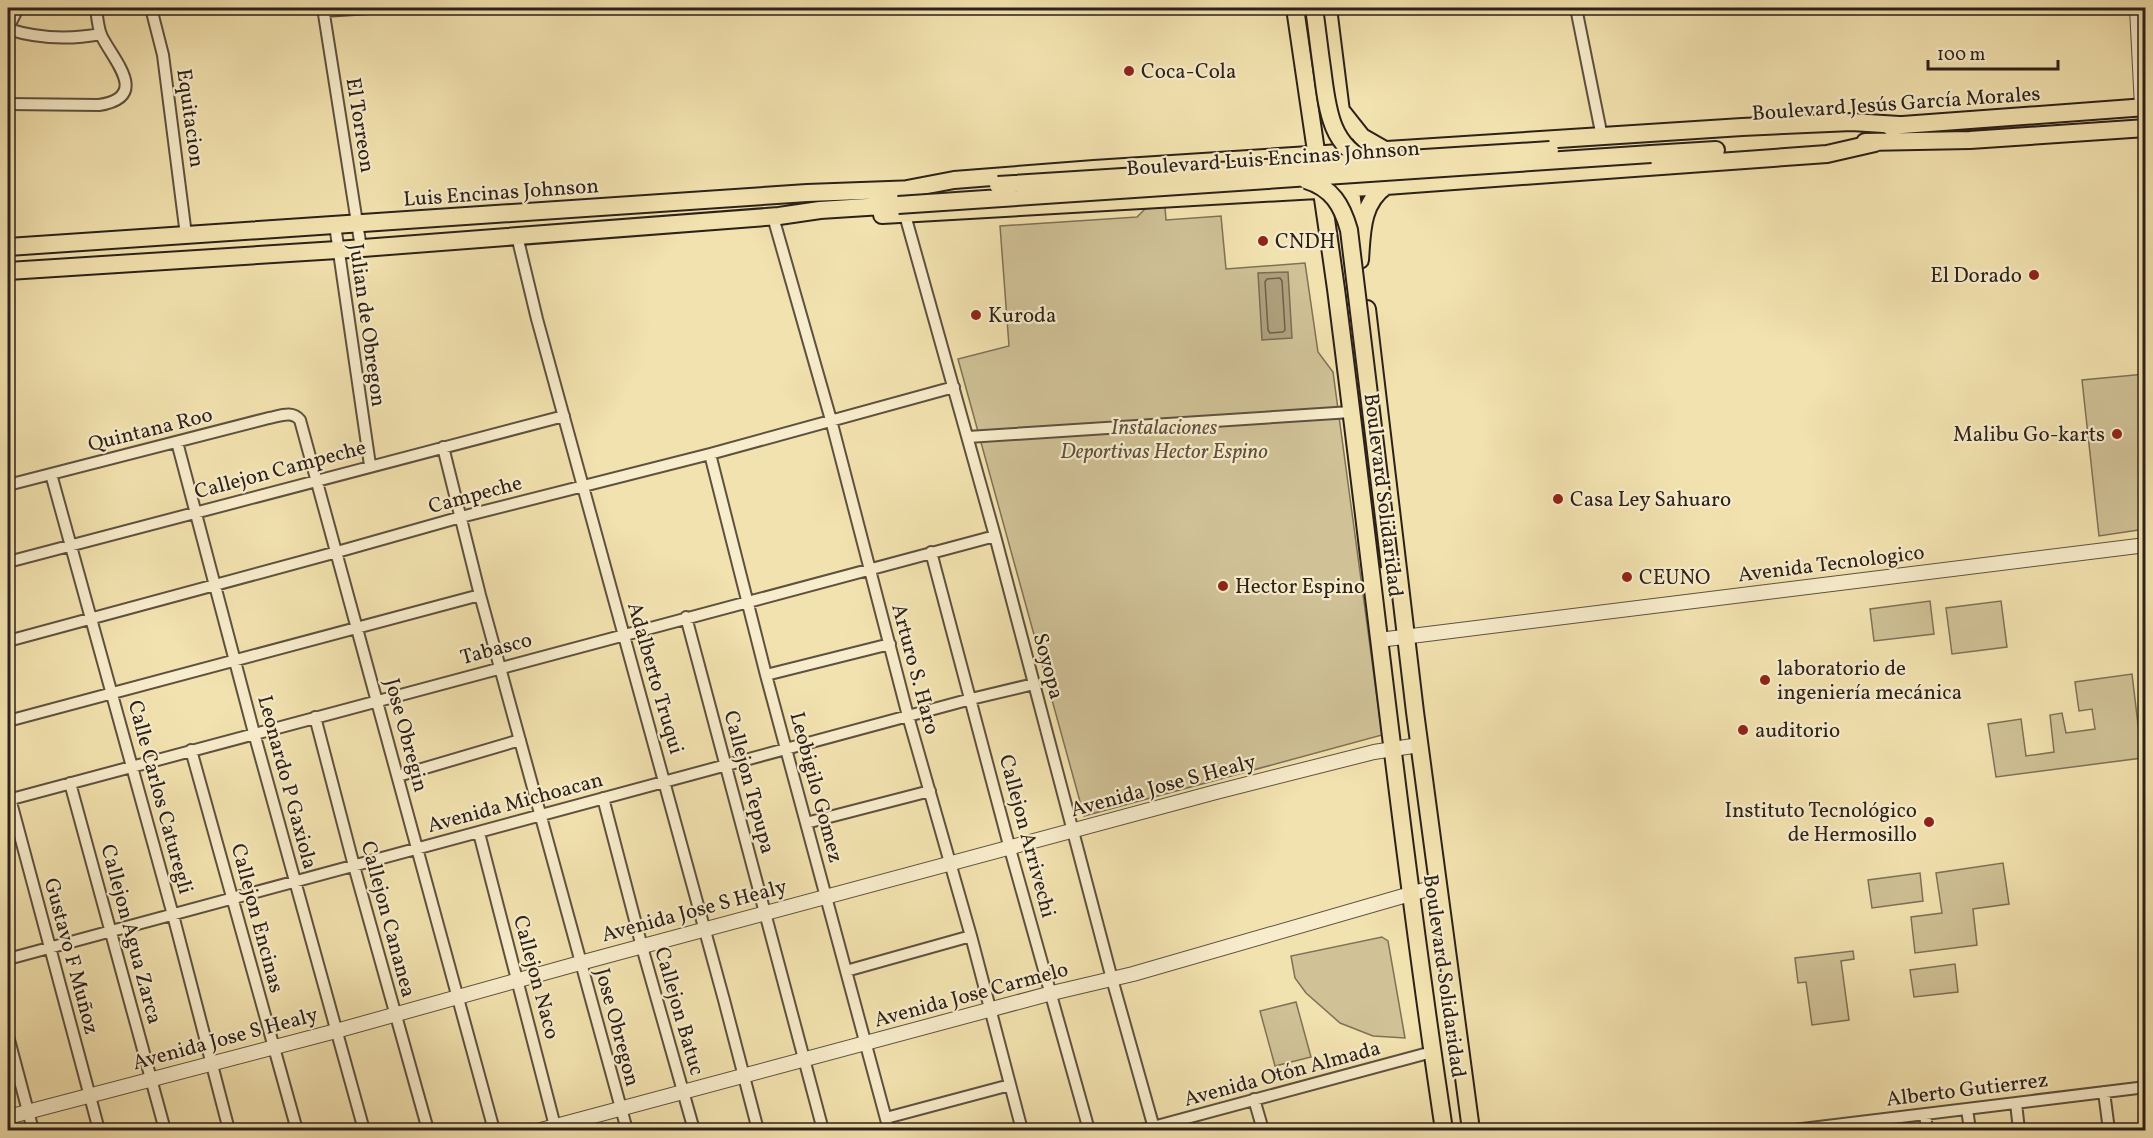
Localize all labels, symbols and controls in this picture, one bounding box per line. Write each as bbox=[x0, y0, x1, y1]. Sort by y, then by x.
scale bar bbox=[1928, 33, 2058, 71]
text: 100 m bbox=[1937, 43, 1986, 68]
place label: Coca-Cola bbox=[1141, 58, 1236, 87]
marker: Coca-Cola bbox=[1122, 64, 1136, 78]
street label: Equitacion bbox=[168, 67, 211, 169]
street label: El Torreon bbox=[338, 76, 381, 175]
street label: Boulevard Jesús García Morales bbox=[1751, 80, 2041, 129]
street label: Boulevard Luis Encinas Johnson bbox=[1125, 135, 1421, 184]
street label: Luis Encinas Johnson bbox=[402, 172, 600, 215]
place label: CNDH bbox=[1275, 228, 1335, 257]
marker: CNDH bbox=[1256, 234, 1270, 248]
street label: Julian de Obregon bbox=[341, 242, 392, 409]
place label: El Dorado bbox=[1930, 262, 2022, 291]
marker: El Dorado bbox=[2027, 268, 2041, 282]
place label: Kuroda bbox=[988, 302, 1056, 331]
marker: Kuroda bbox=[969, 308, 983, 322]
street label: Boulevard Solidaridad bbox=[1356, 392, 1409, 599]
street label: Quintana Roo bbox=[85, 401, 216, 460]
park label: Instalaciones Deportivas Hector Espino bbox=[1060, 414, 1268, 467]
place label: Malibu Go-karts bbox=[1953, 421, 2105, 450]
marker: Malibu Go-karts bbox=[2110, 427, 2124, 441]
street label: Callejon Campeche bbox=[191, 434, 369, 507]
street label: Campeche bbox=[425, 469, 526, 522]
place label: Casa Ley Sahuaro bbox=[1570, 486, 1731, 515]
marker: Casa Ley Sahuaro bbox=[1551, 492, 1565, 506]
street label: Avenida Tecnologico bbox=[1736, 539, 1926, 590]
place label: CEUNO bbox=[1639, 564, 1710, 593]
marker: CEUNO bbox=[1620, 570, 1634, 584]
place label: Hector Espino bbox=[1235, 573, 1365, 602]
marker: Hector Espino bbox=[1216, 579, 1230, 593]
street label: Adalberto Truqui bbox=[619, 599, 690, 758]
street label: Arturo S. Haro bbox=[883, 601, 946, 738]
street label: Tabasco bbox=[457, 626, 535, 673]
street label: Soyopa bbox=[1025, 630, 1070, 703]
place label: laboratorio de ingeniería mecánica bbox=[1777, 655, 1962, 708]
marker: laboratorio de ingeniería mecánica bbox=[1758, 673, 1772, 687]
street label: Jose Obregin bbox=[376, 675, 435, 795]
street label: Leonardo P Gaxiola bbox=[249, 692, 324, 873]
street label: Calle Carlos Caturegli bbox=[120, 697, 199, 898]
street label: Callejon Tepupa bbox=[716, 708, 782, 857]
street label: Leobigilo Gomez bbox=[782, 709, 850, 866]
place label: auditorio bbox=[1755, 717, 1840, 746]
marker: auditorio bbox=[1736, 723, 1750, 737]
street label: Avenida Jose S Healy bbox=[1068, 748, 1260, 825]
street label: Callejon Arrivechi bbox=[991, 752, 1062, 921]
street label: Avenida Michoacan bbox=[424, 766, 607, 841]
place label: Instituto Tecnológico de Hermosillo bbox=[1725, 797, 1917, 850]
marker: Instituto Tecnológico de Hermosillo bbox=[1922, 815, 1936, 829]
street label: Callejon Cananea bbox=[353, 838, 422, 1001]
street label: Callejon Agua Zarca bbox=[93, 841, 168, 1027]
street label: Callejon Encinas bbox=[223, 841, 290, 996]
street label: Avenida Jose S Healy bbox=[599, 873, 791, 950]
street label: Boulevard Solidaridad bbox=[1415, 873, 1472, 1080]
street label: Gustavo F Muñoz bbox=[36, 875, 105, 1038]
street label: Callejon Naco bbox=[505, 912, 566, 1043]
street label: Callejon Batuc bbox=[646, 944, 711, 1079]
street label: Avenida Jose Carmelo bbox=[871, 956, 1072, 1035]
street label: Jose Obregon bbox=[587, 965, 646, 1090]
street label: Avenida Jose S Healy bbox=[130, 1001, 322, 1078]
street label: Avenida Otón Almada bbox=[1181, 1034, 1384, 1115]
street label: Alberto Gutierrez bbox=[1885, 1066, 2050, 1115]

